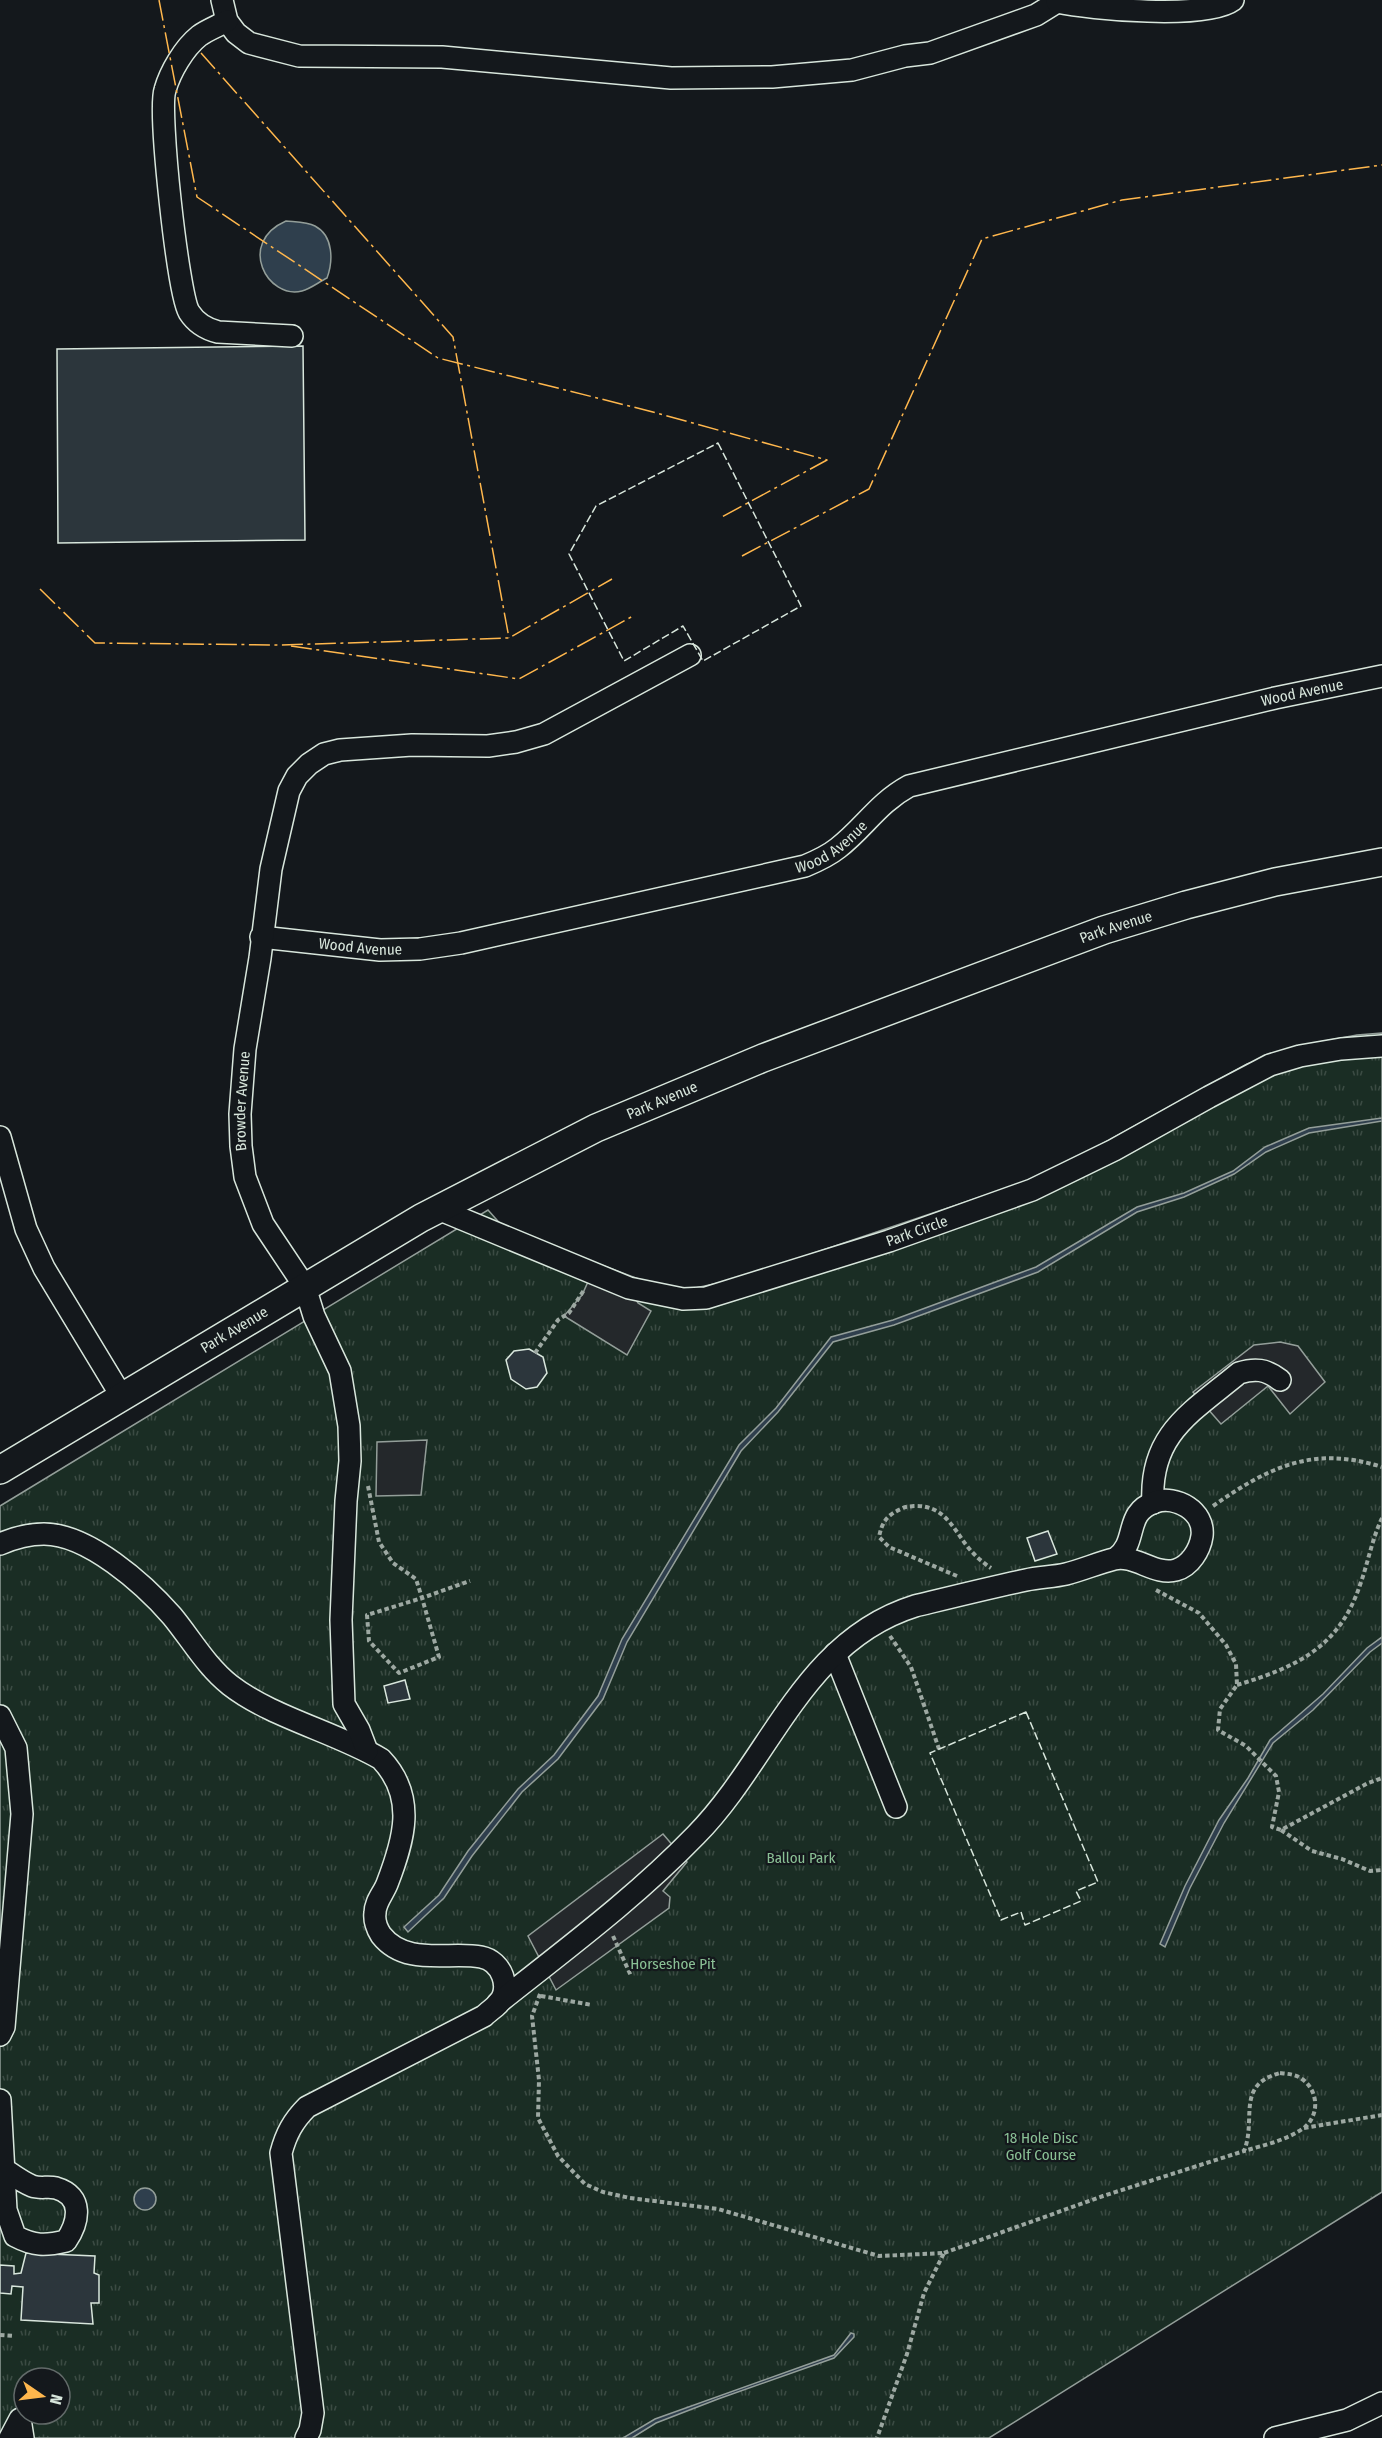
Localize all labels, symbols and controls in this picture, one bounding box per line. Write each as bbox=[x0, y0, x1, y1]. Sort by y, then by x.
street label: Wood Avenue bbox=[1259, 675, 1345, 710]
street label: Wood Avenue bbox=[794, 817, 871, 877]
street label: Park Avenue bbox=[1077, 907, 1154, 947]
street label: Wood Avenue bbox=[318, 934, 402, 959]
street label: Browder Avenue bbox=[231, 1051, 254, 1152]
street label: Park Avenue bbox=[624, 1077, 700, 1123]
street label: Park Circle bbox=[884, 1212, 950, 1250]
street label: Park Avenue bbox=[197, 1303, 271, 1357]
park label: Ballou Park bbox=[766, 1849, 836, 1867]
park label: Horseshoe Pit bbox=[630, 1955, 716, 1973]
park label: 18 Hole Disc Golf Course bbox=[1004, 2129, 1079, 2164]
north arrow bbox=[12, 2366, 72, 2426]
text: N bbox=[46, 2393, 66, 2406]

